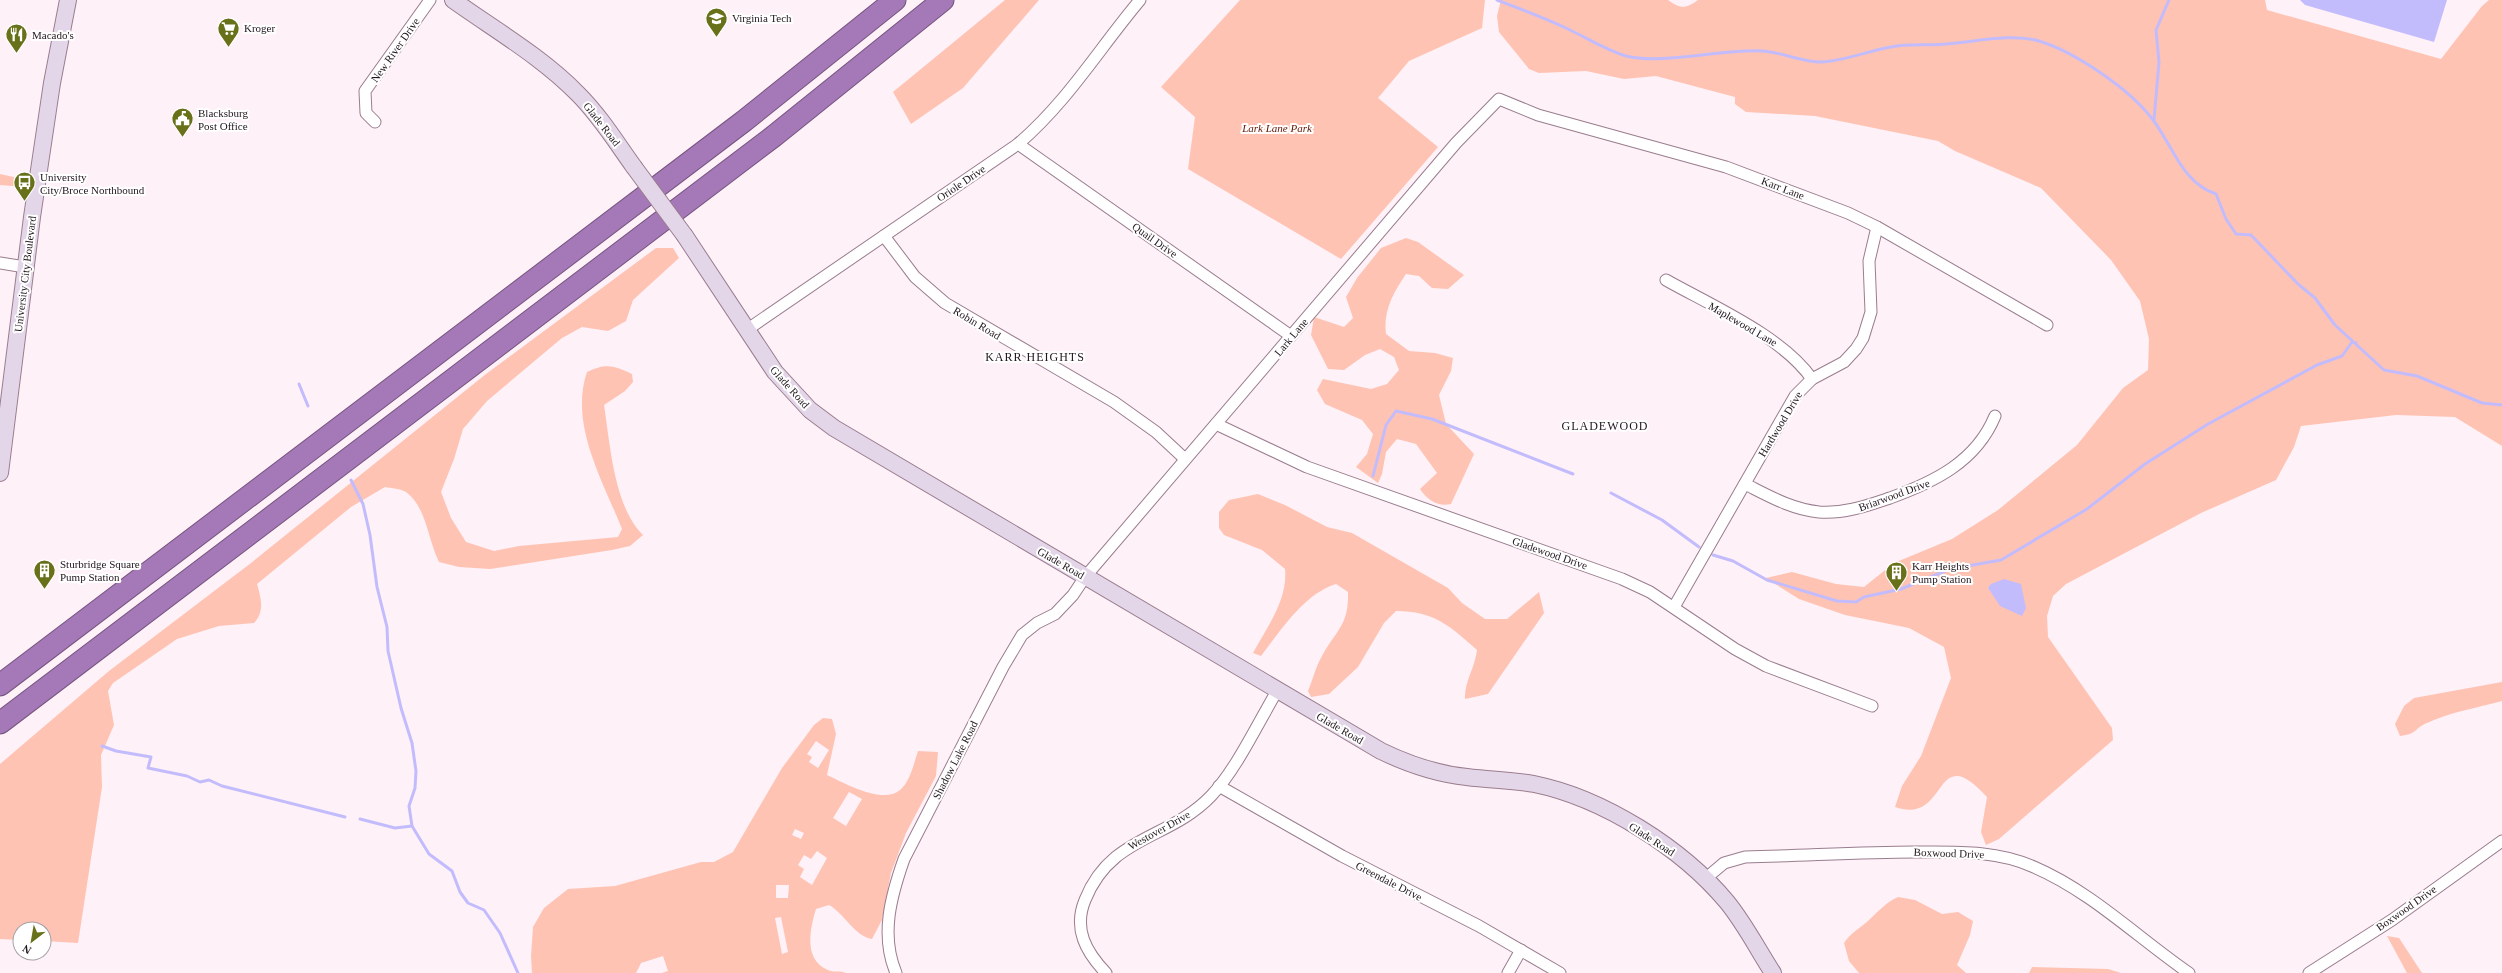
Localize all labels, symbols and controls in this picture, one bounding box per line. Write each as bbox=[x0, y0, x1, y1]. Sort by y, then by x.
school or university icon: Virginia Tech bbox=[703, 5, 729, 38]
place label: Virginia Tech bbox=[732, 12, 792, 24]
supermarket icon: Kroger bbox=[215, 15, 241, 48]
street label: New River Drive bbox=[368, 15, 422, 84]
restaurant icon: Macado's bbox=[3, 22, 29, 55]
place label: Kroger bbox=[244, 22, 275, 34]
place label: Macado's bbox=[32, 29, 74, 41]
street label: Glade Road bbox=[581, 100, 623, 149]
public building icon: Blacksburg Post Office bbox=[170, 106, 196, 139]
place label: Blacksburg Post Office bbox=[198, 107, 248, 132]
park label: Lark Lane Park bbox=[1241, 122, 1313, 134]
street label: Oriole Drive bbox=[934, 162, 988, 204]
bus stop icon: University City/Broce Northbound bbox=[12, 170, 38, 203]
place label: University City/Broce Northbound bbox=[40, 171, 145, 196]
street label: Karr Lane bbox=[1760, 174, 1806, 202]
street label: University City Boulevard bbox=[12, 215, 38, 333]
street label: Quail Drive bbox=[1130, 220, 1180, 260]
street label: Maplewood Lane bbox=[1707, 299, 1780, 349]
street label: Robin Road bbox=[951, 304, 1003, 342]
street label: Lark Lane bbox=[1272, 316, 1310, 358]
district label: KARR HEIGHTS bbox=[985, 350, 1085, 364]
street label: Glade Road bbox=[768, 364, 812, 411]
street label: Hardwood Drive bbox=[1756, 389, 1804, 459]
district label: GLADEWOOD bbox=[1562, 419, 1648, 433]
street label: Briarwood Drive bbox=[1857, 477, 1931, 513]
street label: Gladewood Drive bbox=[1511, 535, 1589, 571]
street label: Glade Road bbox=[1035, 545, 1087, 582]
building icon: Sturbridge Square Pump Station bbox=[31, 557, 57, 590]
place label: Sturbridge Square Pump Station bbox=[60, 558, 140, 583]
building icon: Karr Heights Pump Station bbox=[1884, 559, 1910, 592]
place label: Karr Heights Pump Station bbox=[1912, 560, 1972, 585]
street label: Glade Road bbox=[1314, 710, 1366, 747]
street label: Shadow Lake Road bbox=[930, 718, 980, 801]
street label: Westover Drive bbox=[1126, 808, 1192, 852]
street label: Glade Road bbox=[1627, 820, 1678, 859]
street label: Boxwood Drive bbox=[1914, 846, 1985, 860]
street label: Greendale Drive bbox=[1354, 859, 1424, 903]
street label: Boxwood Drive bbox=[2374, 883, 2438, 933]
north arrow bbox=[12, 921, 52, 961]
text: N bbox=[20, 942, 33, 957]

